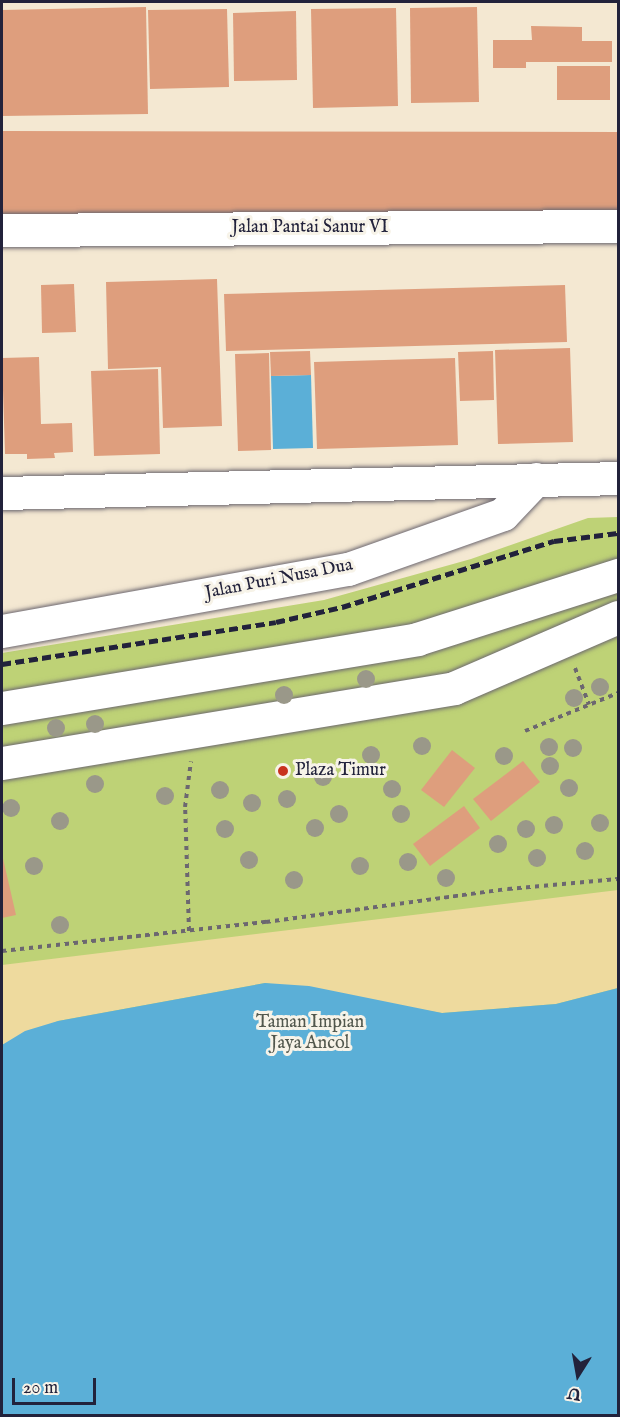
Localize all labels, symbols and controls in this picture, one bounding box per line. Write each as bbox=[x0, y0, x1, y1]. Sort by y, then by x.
street label: Jalan Pantai Sanur VI bbox=[231, 217, 389, 239]
street label: Jalan Puri Nusa Dua bbox=[203, 555, 355, 605]
place label: Plaza Timur bbox=[295, 760, 386, 782]
marker: Plaza Timur bbox=[276, 764, 290, 778]
park label: Taman Impian Jaya Ancol bbox=[256, 1013, 364, 1056]
north arrow bbox=[548, 1345, 608, 1405]
scale bar bbox=[15, 1366, 99, 1404]
text: 20 m bbox=[23, 1377, 58, 1400]
text: U bbox=[566, 1382, 583, 1404]

